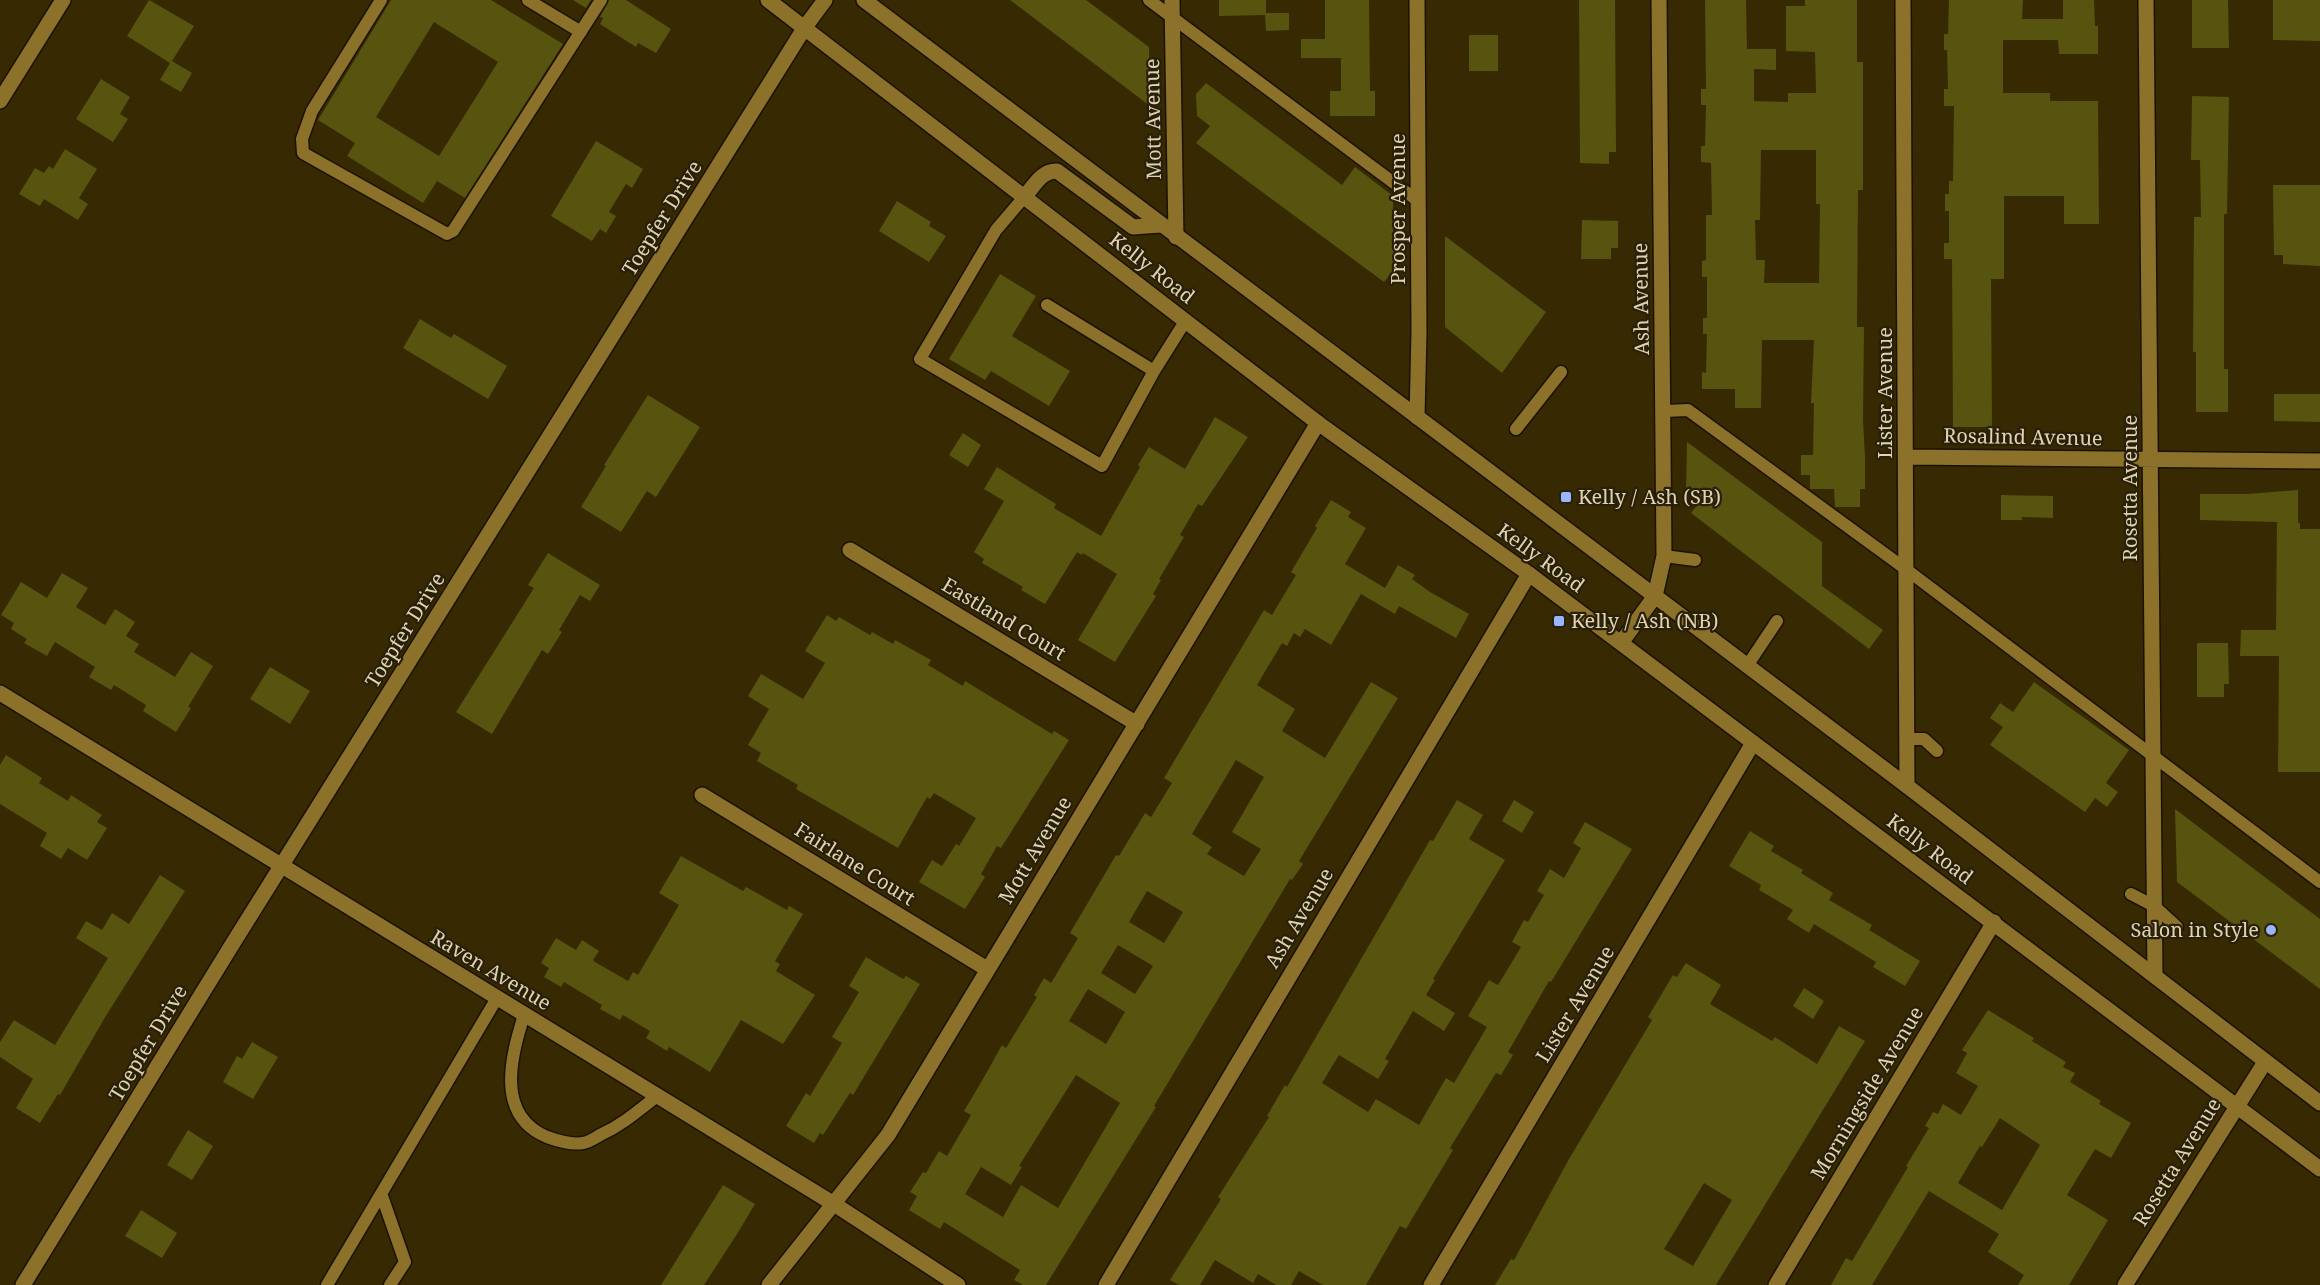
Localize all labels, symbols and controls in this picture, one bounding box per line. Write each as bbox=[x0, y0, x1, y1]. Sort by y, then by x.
street label: Mott Avenue bbox=[1138, 58, 1167, 180]
street label: Prosper Avenue bbox=[1384, 133, 1411, 285]
street label: Toepfer Drive bbox=[615, 155, 708, 280]
street label: Kelly Road bbox=[1104, 226, 1201, 309]
street label: Ash Avenue bbox=[1626, 243, 1655, 355]
street label: Lister Avenue bbox=[1871, 327, 1898, 459]
street label: Rosetta Avenue bbox=[2116, 415, 2143, 561]
street label: Rosalind Avenue bbox=[1943, 422, 2103, 451]
place label: Kelly / Ash (SB) bbox=[1578, 483, 1721, 510]
marker: Kelly / Ash (SB) bbox=[1559, 490, 1573, 504]
street label: Kelly Road bbox=[1492, 517, 1590, 598]
street label: Toepfer Drive bbox=[358, 567, 451, 692]
street label: Eastland Court bbox=[937, 571, 1071, 666]
place label: Kelly / Ash (NB) bbox=[1571, 607, 1718, 634]
marker: Kelly / Ash (NB) bbox=[1552, 614, 1566, 628]
street label: Mott Avenue bbox=[992, 791, 1077, 909]
street label: Kelly Road bbox=[1882, 807, 1979, 890]
street label: Fairlane Court bbox=[790, 816, 921, 911]
street label: Ash Avenue bbox=[1258, 863, 1339, 973]
place label: Salon in Style bbox=[2130, 916, 2259, 943]
street label: Raven Avenue bbox=[426, 923, 557, 1016]
marker: Salon in Style bbox=[2264, 923, 2278, 937]
street label: Lister Avenue bbox=[1529, 940, 1620, 1067]
street label: Toepfer Drive bbox=[102, 980, 193, 1106]
street label: Morningside Avenue bbox=[1804, 1001, 1929, 1184]
street label: Rosetta Avenue bbox=[2126, 1093, 2227, 1231]

